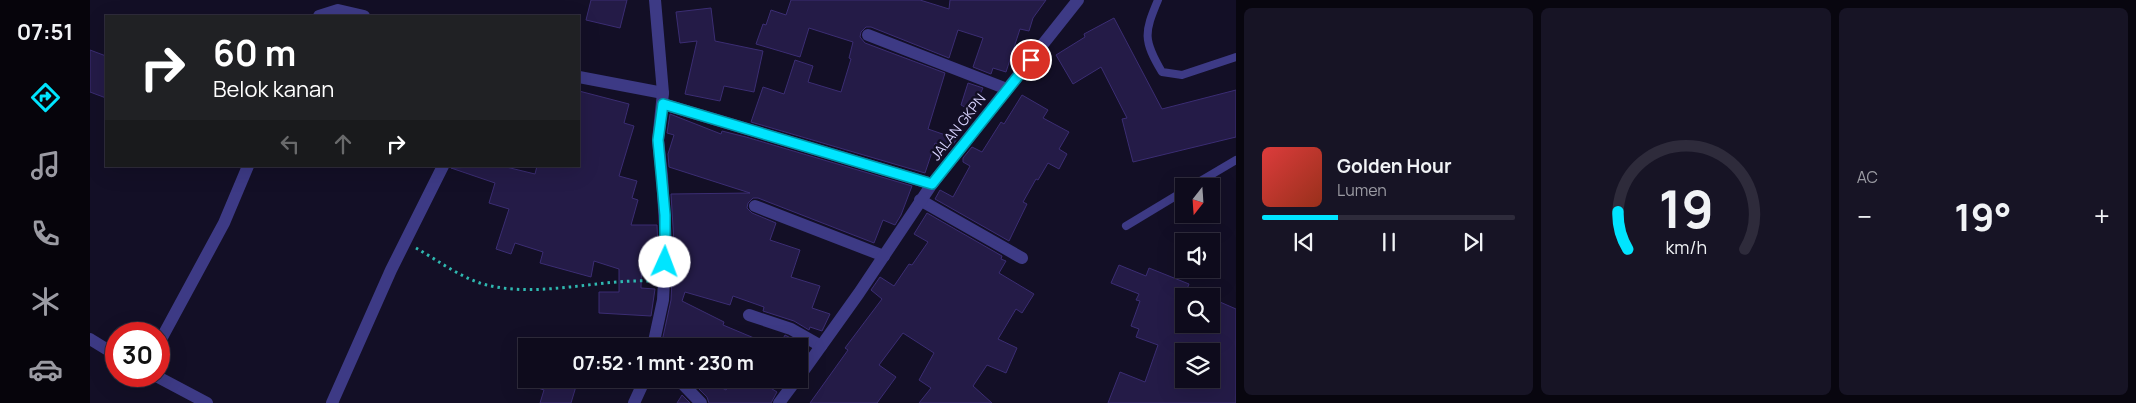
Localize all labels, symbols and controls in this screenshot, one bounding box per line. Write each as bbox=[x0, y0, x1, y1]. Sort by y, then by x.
text: 07:51 bbox=[17, 17, 73, 47]
text: 60 m bbox=[213, 29, 296, 77]
icon: right bbox=[130, 35, 195, 100]
pin bbox=[1010, 39, 1052, 81]
icon: arrive bbox=[1017, 46, 1045, 74]
text: Belok kanan bbox=[213, 74, 334, 104]
icon: directions bbox=[28, 80, 63, 115]
street label: JALAN GKPN bbox=[926, 89, 990, 164]
icon: left bbox=[276, 130, 304, 158]
icon: ahead bbox=[329, 130, 357, 158]
icon: right bbox=[382, 130, 410, 158]
icon: music bbox=[28, 148, 63, 183]
text: Golden Hour bbox=[1337, 153, 1451, 179]
text: AC bbox=[1857, 166, 1878, 188]
text: 19 bbox=[1658, 173, 1714, 244]
north arrow bbox=[1175, 178, 1220, 222]
map controls bbox=[1175, 178, 1220, 388]
text: Lumen bbox=[1337, 179, 1387, 201]
text: 19° bbox=[1954, 190, 2012, 242]
text: − bbox=[1857, 197, 1872, 235]
text: + bbox=[2094, 197, 2110, 235]
icon: phone bbox=[28, 216, 63, 251]
icon: previous bbox=[1290, 228, 1318, 256]
icon: pause bbox=[1375, 228, 1403, 256]
icon: next bbox=[1459, 228, 1487, 256]
button: sound bbox=[1175, 233, 1220, 278]
position arrow bbox=[638, 235, 690, 287]
text: km/h bbox=[1665, 235, 1707, 259]
icon: climate bbox=[28, 284, 63, 319]
button: search bbox=[1175, 288, 1220, 333]
speed limit sign: 30 bbox=[105, 322, 170, 387]
button: layers bbox=[1175, 343, 1220, 388]
text: 07:52 · 1 mnt · 230 m bbox=[572, 350, 754, 376]
icon: car bbox=[28, 352, 63, 387]

